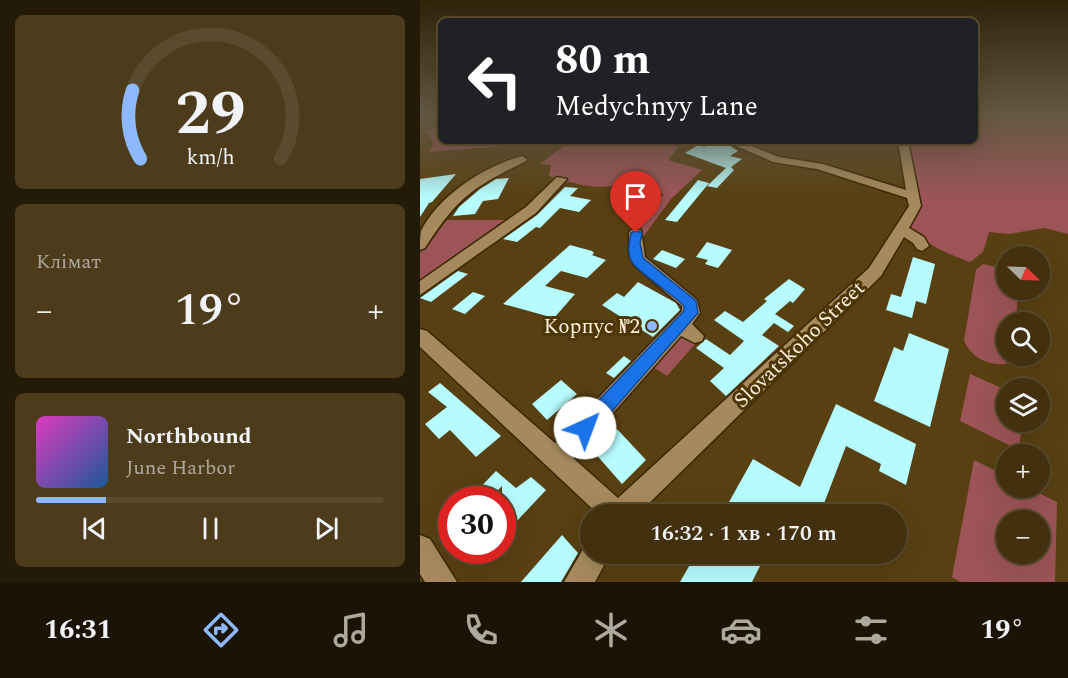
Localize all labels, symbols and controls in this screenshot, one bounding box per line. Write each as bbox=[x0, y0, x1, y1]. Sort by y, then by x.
text: 80 m bbox=[555, 29, 650, 92]
icon: left bbox=[456, 42, 534, 120]
text: 29 bbox=[175, 67, 245, 162]
text: Medychnyy Lane bbox=[555, 86, 758, 128]
text: km/h bbox=[186, 141, 234, 174]
pin bbox=[610, 171, 661, 233]
icon: arrive bbox=[619, 180, 652, 213]
north arrow bbox=[996, 246, 1050, 300]
map controls bbox=[996, 246, 1050, 564]
text: Клімат bbox=[36, 247, 101, 277]
street label: Slovatskoho Street bbox=[727, 273, 873, 416]
text: 19° bbox=[175, 276, 245, 345]
text: − bbox=[36, 286, 53, 336]
text: + bbox=[368, 286, 384, 336]
place label: Корпус №2 bbox=[543, 311, 640, 343]
button: search bbox=[996, 312, 1050, 366]
marker: Корпус №2 bbox=[645, 319, 659, 333]
button: layers bbox=[996, 378, 1050, 432]
position arrow bbox=[553, 396, 617, 460]
text: Northbound bbox=[126, 420, 252, 453]
button: + bbox=[996, 444, 1050, 498]
text: June Harbor bbox=[126, 453, 235, 483]
speed limit sign: 30 bbox=[438, 486, 516, 564]
button: − bbox=[996, 510, 1050, 564]
icon: previous bbox=[78, 512, 111, 545]
icon: pause bbox=[194, 512, 227, 545]
icon: next bbox=[310, 512, 343, 545]
text: 16:32 · 1 хв · 170 m bbox=[650, 517, 837, 550]
text: 16:31 bbox=[44, 609, 112, 651]
icon: directions bbox=[200, 609, 242, 651]
icon: music bbox=[330, 609, 372, 651]
icon: phone bbox=[460, 609, 502, 651]
icon: climate bbox=[590, 609, 632, 651]
icon: car bbox=[720, 609, 762, 651]
icon: filters bbox=[850, 609, 892, 651]
text: 19° bbox=[980, 609, 1024, 651]

